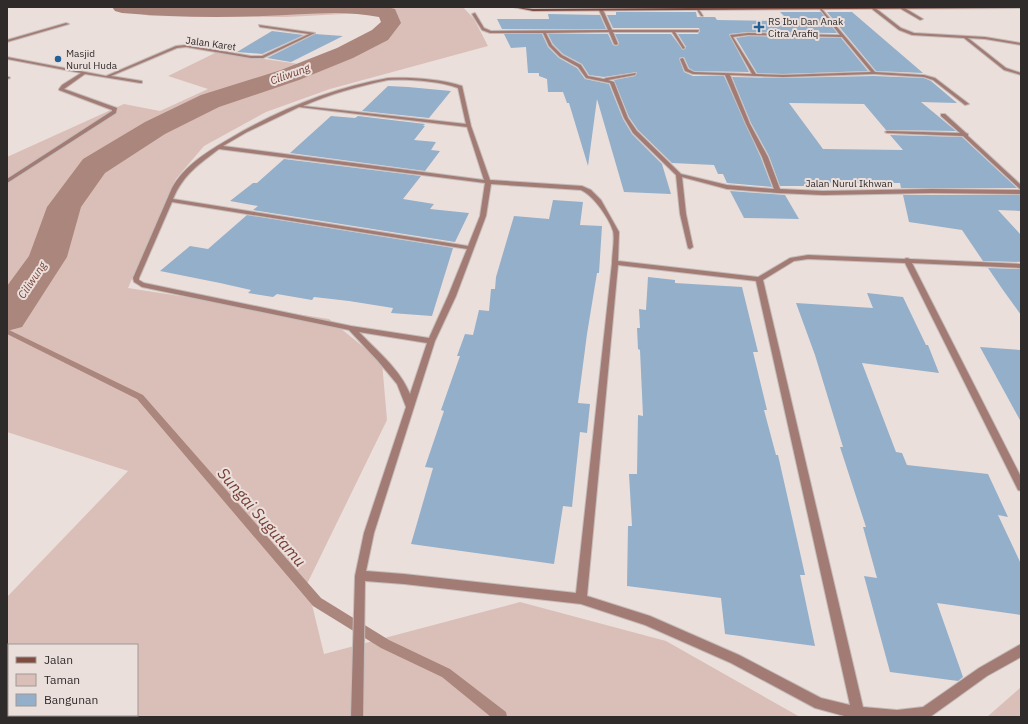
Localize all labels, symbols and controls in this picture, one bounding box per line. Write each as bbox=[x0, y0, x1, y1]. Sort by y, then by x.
place label: RS Ibu Dan Anak Citra Arafiq bbox=[768, 15, 844, 40]
marker: RS Ibu Dan Anak Citra Arafiq bbox=[753, 21, 765, 33]
street label: Jalan Karet bbox=[185, 34, 237, 54]
place label: Masjid Nurul Huda bbox=[66, 47, 118, 72]
marker: Masjid Nurul Huda bbox=[53, 54, 63, 64]
water label: Ciliwung bbox=[268, 60, 312, 88]
street label: Jalan Nurul Ikhwan bbox=[805, 177, 893, 190]
water label: Ciliwung bbox=[15, 259, 50, 301]
water label: Sungai Sugutamu bbox=[213, 463, 311, 571]
legend bbox=[8, 644, 138, 716]
text: Jalan bbox=[44, 652, 73, 667]
text: Taman bbox=[44, 672, 80, 687]
text: Bangunan bbox=[44, 692, 98, 707]

